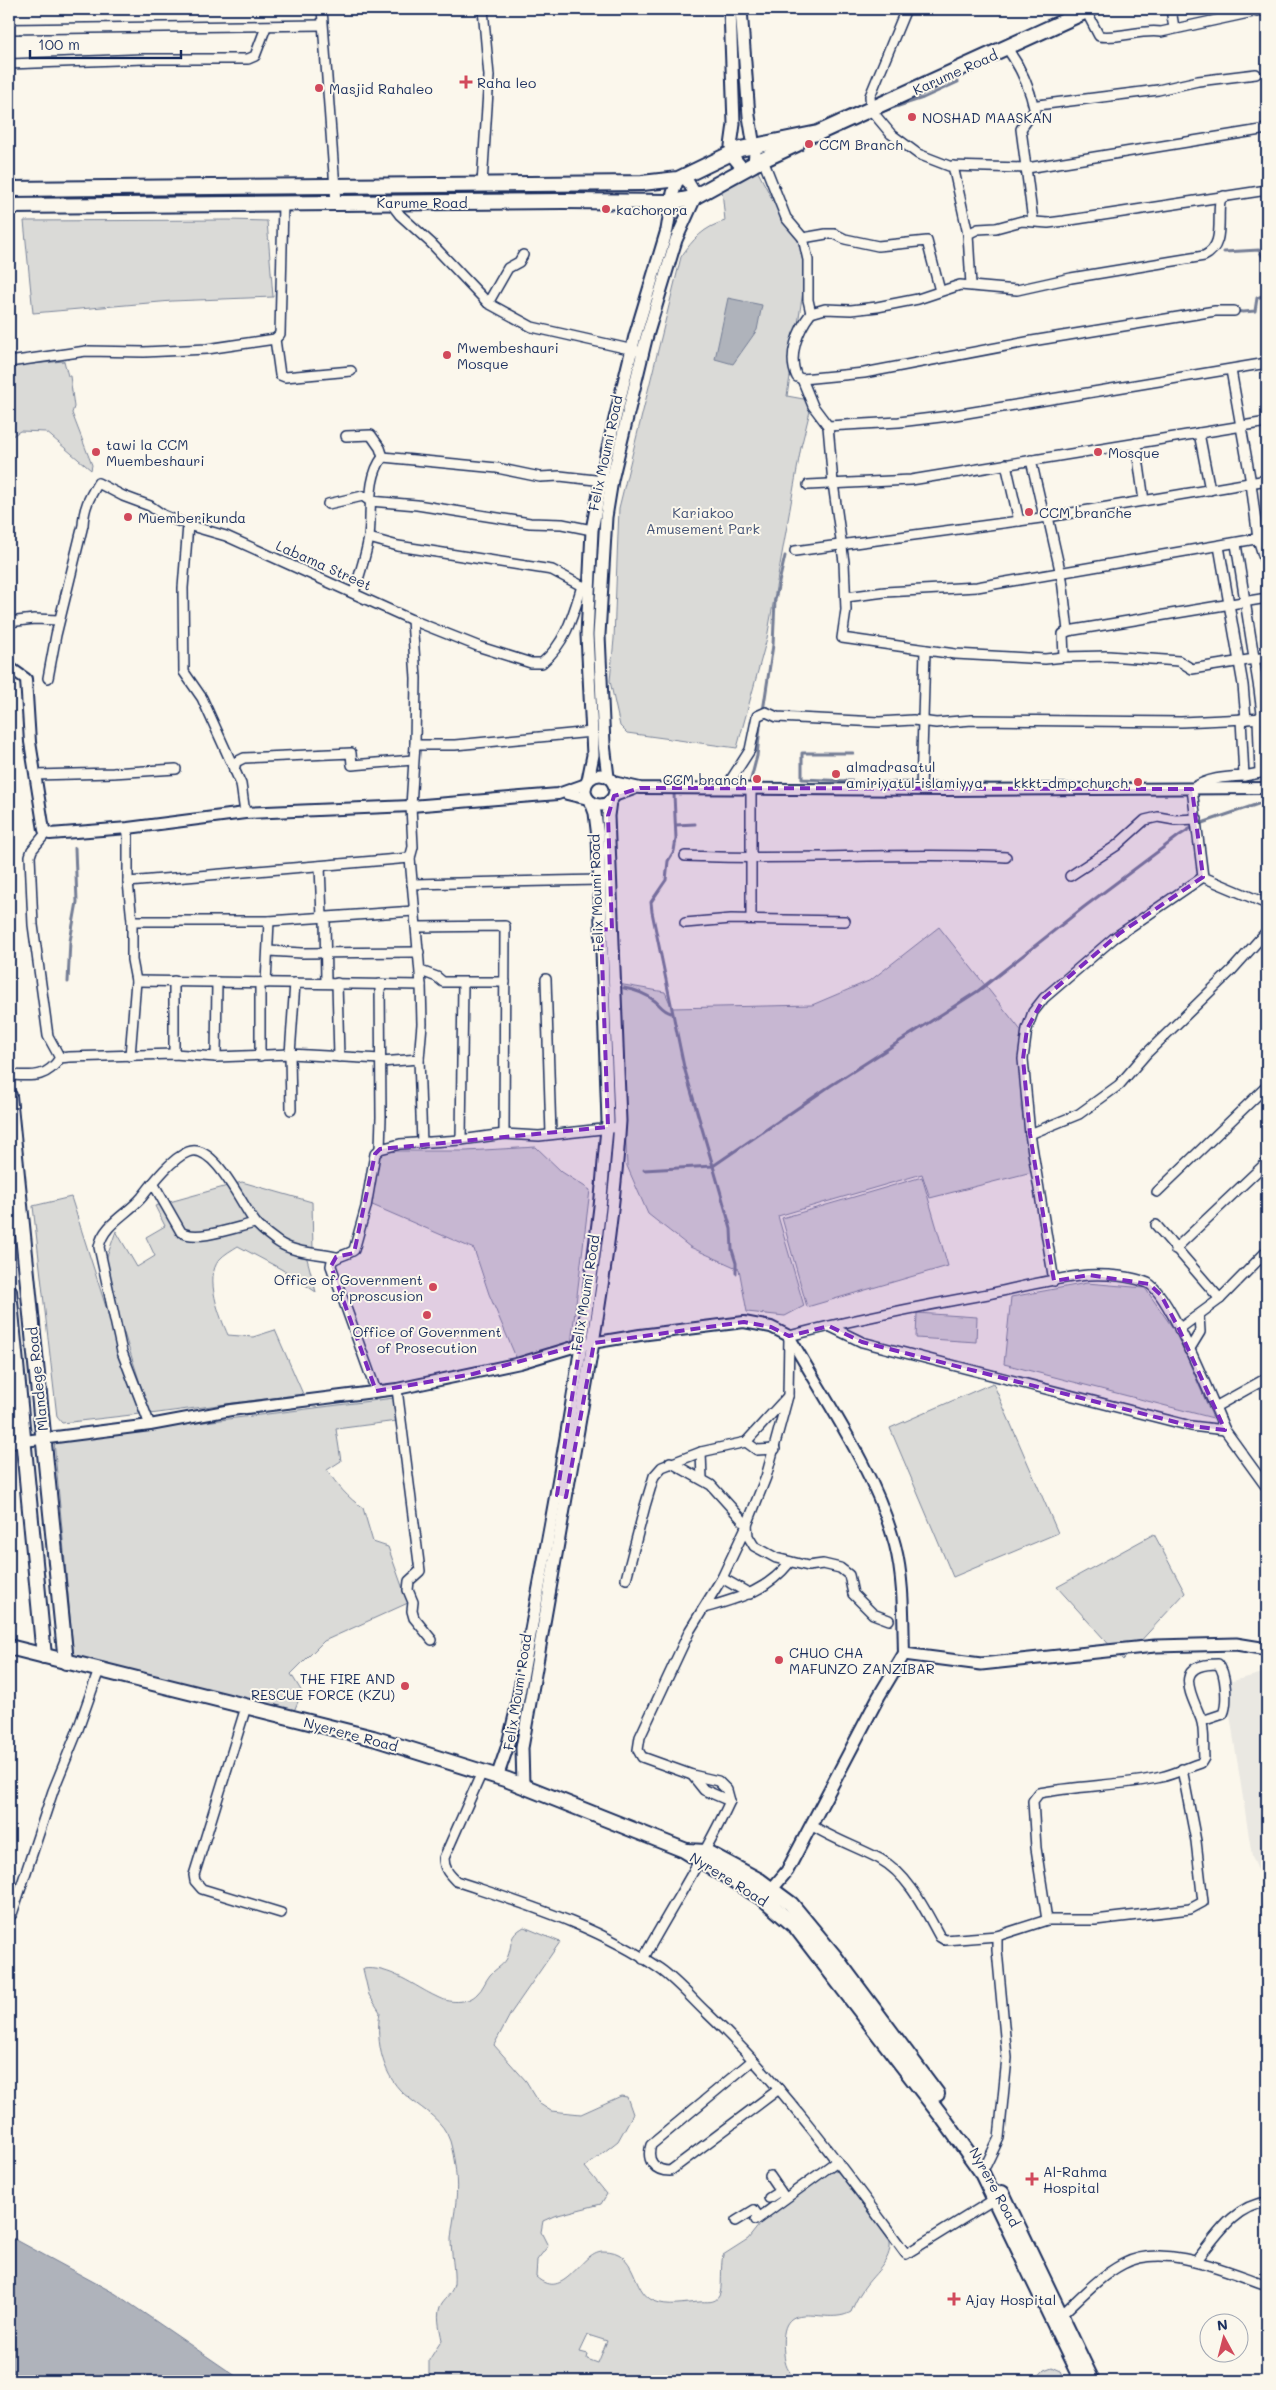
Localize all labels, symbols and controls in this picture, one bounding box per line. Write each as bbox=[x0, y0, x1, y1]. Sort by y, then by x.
scale bar bbox=[30, 28, 181, 60]
text: 100 m bbox=[38, 34, 80, 54]
street label: Karume Road bbox=[910, 45, 1001, 99]
place label: Raha leo bbox=[477, 73, 536, 92]
marker: Raha leo bbox=[459, 75, 473, 89]
place label: Masjid Rahaleo bbox=[329, 79, 433, 98]
marker: Masjid Rahaleo bbox=[313, 82, 325, 94]
place label: NOSHAD MAASKAN bbox=[922, 108, 1052, 127]
marker: NOSHAD MAASKAN bbox=[906, 111, 918, 123]
place label: CCM Branch bbox=[819, 135, 903, 154]
marker: CCM Branch bbox=[803, 138, 815, 150]
street label: Karume Road bbox=[376, 193, 468, 212]
place label: kachorora bbox=[616, 200, 688, 219]
marker: kachorora bbox=[600, 203, 612, 215]
place label: Mwembeshauri Mosque bbox=[457, 338, 559, 373]
marker: Mwembeshauri Mosque bbox=[441, 349, 453, 361]
street label: Felix Moumi Road bbox=[583, 393, 627, 513]
place label: tawi la CCM Muembeshauri bbox=[106, 435, 205, 470]
place label: Mosque bbox=[1108, 443, 1160, 462]
marker: tawi la CCM Muembeshauri bbox=[90, 446, 102, 458]
marker: Mosque bbox=[1092, 446, 1104, 458]
park label: Kariakoo Amusement Park bbox=[646, 503, 760, 538]
place label: CCM branche bbox=[1039, 503, 1132, 522]
marker: CCM branche bbox=[1023, 506, 1035, 518]
place label: Muemberikunda bbox=[138, 508, 246, 527]
marker: Muemberikunda bbox=[122, 511, 134, 523]
street label: Labama Street bbox=[273, 535, 375, 595]
place label: almadrasatul amiriyatul-islamiyya bbox=[846, 757, 983, 792]
marker: almadrasatul amiriyatul-islamiyya bbox=[830, 768, 842, 780]
place label: CCM branch bbox=[663, 770, 747, 789]
marker: CCM branch bbox=[751, 773, 763, 785]
place label: kkkt-dmp church bbox=[1014, 773, 1128, 792]
marker: kkkt-dmp church bbox=[1132, 776, 1144, 788]
street label: Felix Moumi Road bbox=[584, 834, 608, 952]
street label: Felix Moumi Road bbox=[566, 1233, 604, 1353]
place label: Office of Government of proscusion bbox=[274, 1270, 423, 1305]
marker: Office of Government of proscusion bbox=[427, 1281, 439, 1293]
marker: Office of Government of Prosecution bbox=[421, 1309, 433, 1321]
place label: Office of Government of Prosecution bbox=[352, 1322, 502, 1357]
street label: Mlandege Road bbox=[22, 1326, 52, 1432]
street label: Felix Moumi Road bbox=[498, 1632, 536, 1752]
place label: CHUO CHA MAFUNZO ZANZIBAR bbox=[789, 1643, 935, 1678]
marker: CHUO CHA MAFUNZO ZANZIBAR bbox=[773, 1654, 785, 1666]
place label: THE FIRE AND RESCUE FORCE (KZU) bbox=[251, 1669, 395, 1704]
marker: THE FIRE AND RESCUE FORCE (KZU) bbox=[399, 1680, 411, 1692]
street label: Nyerere Road bbox=[302, 1712, 400, 1756]
street label: Nyrere Road bbox=[686, 1848, 772, 1911]
street label: Nyrere Road bbox=[965, 2144, 1025, 2230]
place label: Al-Rahma Hospital bbox=[1043, 2162, 1108, 2197]
marker: Al-Rahma Hospital bbox=[1025, 2172, 1039, 2186]
place label: Ajay Hospital bbox=[965, 2290, 1056, 2309]
marker: Ajay Hospital bbox=[947, 2292, 961, 2306]
north arrow bbox=[1198, 2312, 1248, 2362]
text: N bbox=[1216, 2315, 1229, 2335]

